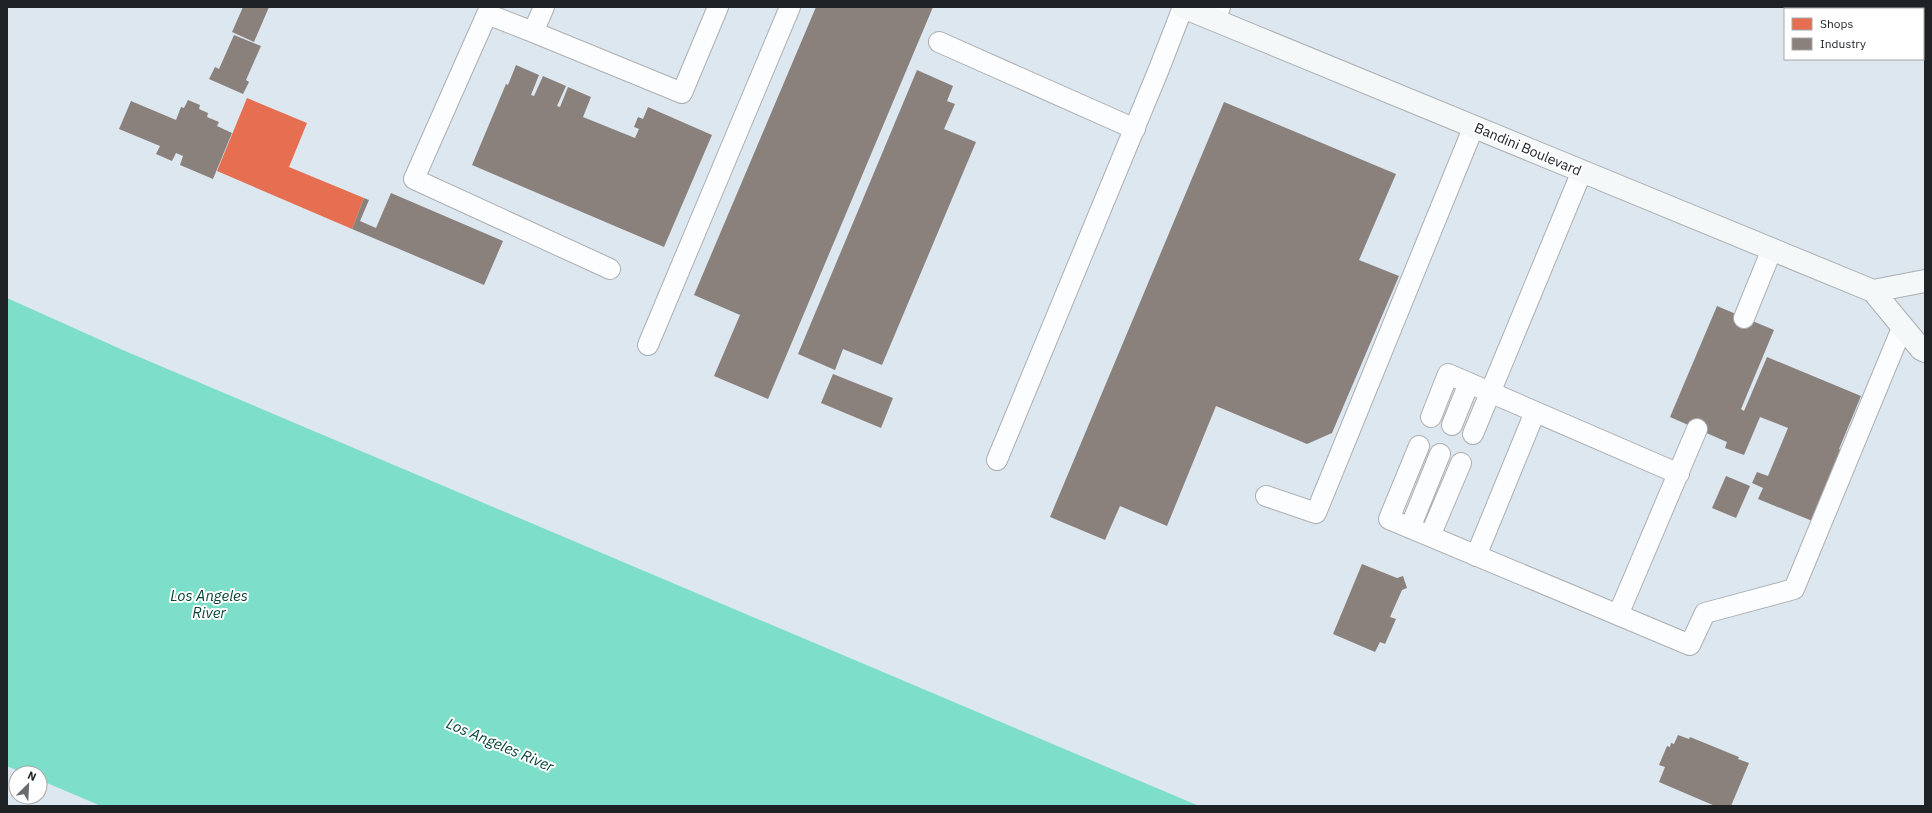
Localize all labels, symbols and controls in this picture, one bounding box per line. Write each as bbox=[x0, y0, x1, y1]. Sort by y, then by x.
legend bbox=[1784, 8, 1924, 60]
text: Shops bbox=[1820, 16, 1853, 31]
text: Industry bbox=[1820, 36, 1866, 51]
street label: Bandini Boulevard bbox=[1472, 118, 1584, 180]
water label: Los Angeles River bbox=[170, 586, 248, 622]
water label: Los Angeles River bbox=[444, 713, 557, 776]
north arrow bbox=[8, 765, 48, 805]
text: N bbox=[26, 768, 39, 784]

